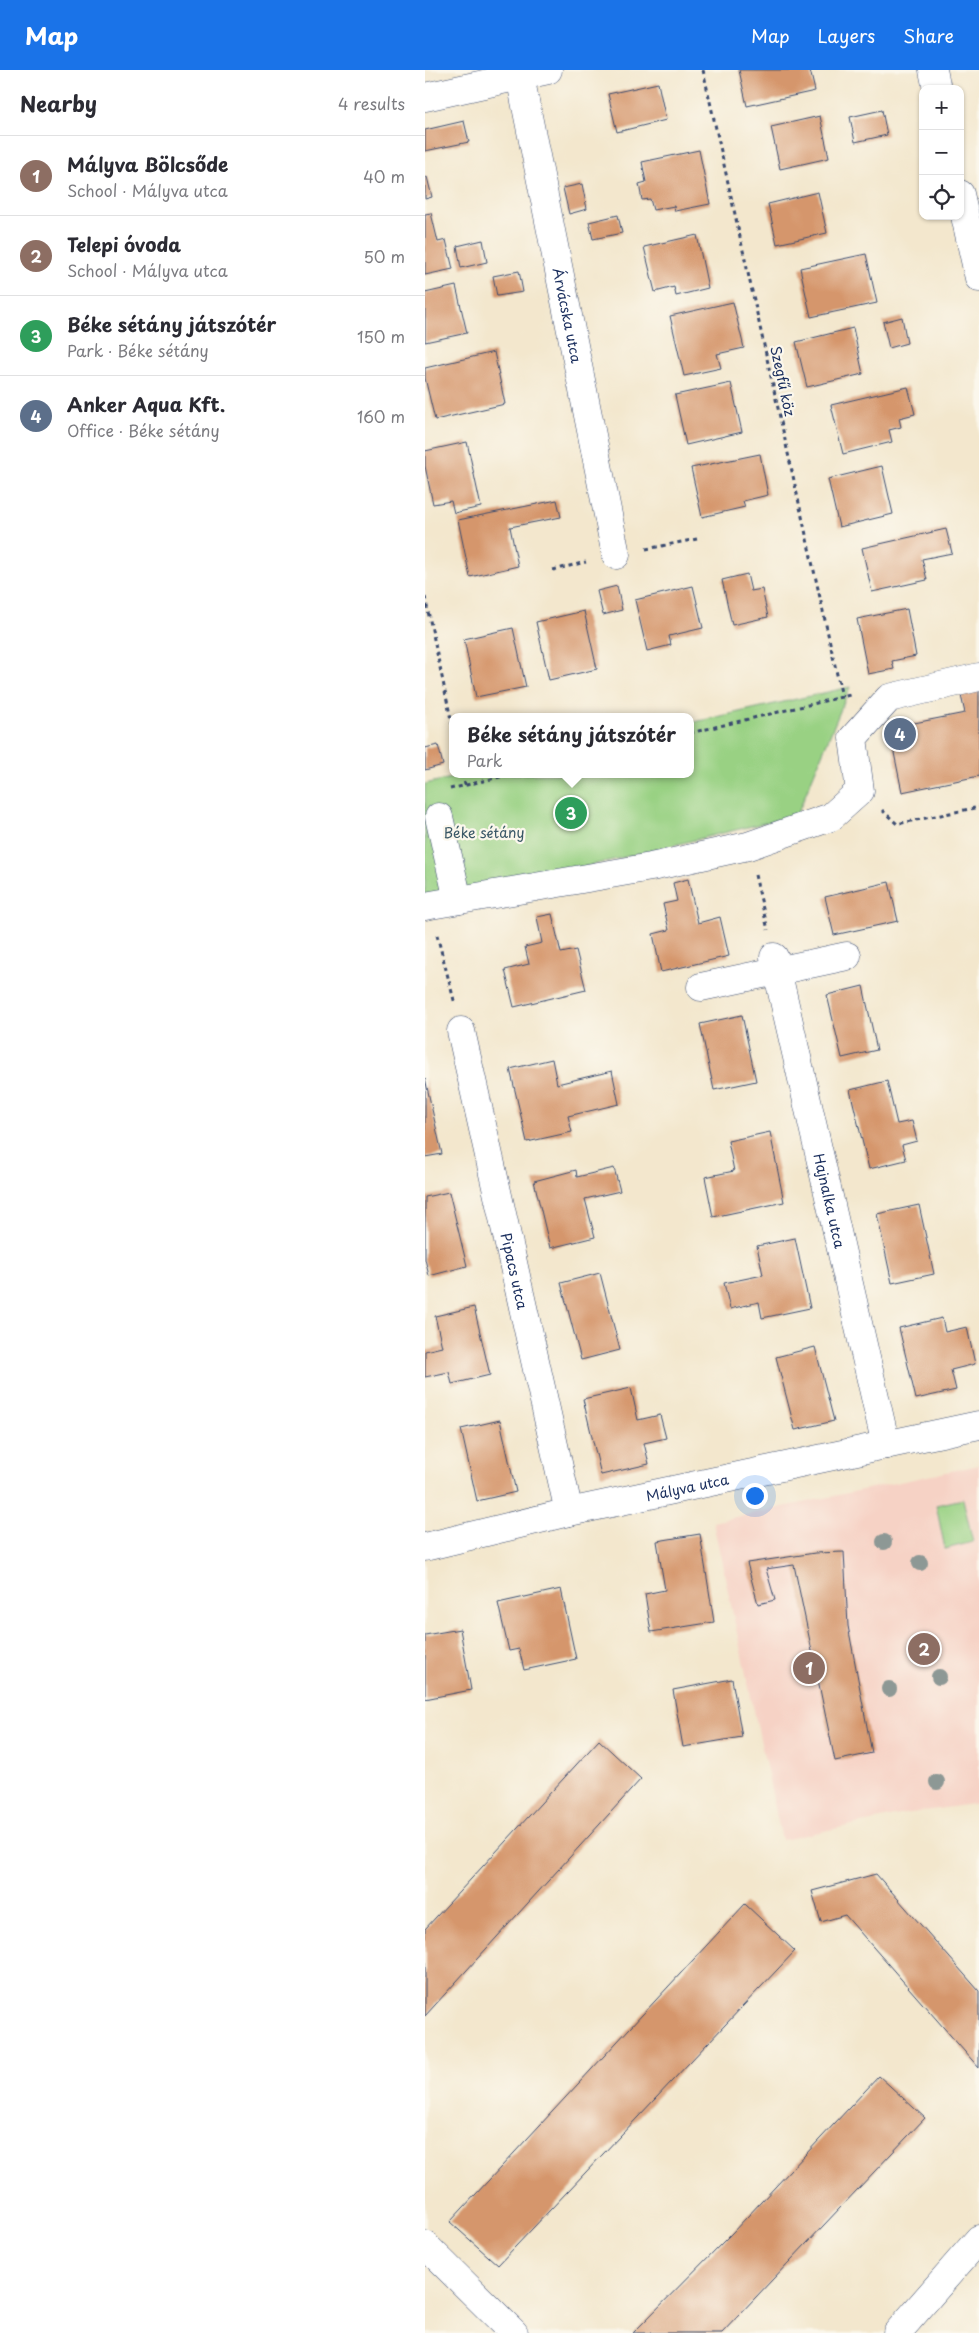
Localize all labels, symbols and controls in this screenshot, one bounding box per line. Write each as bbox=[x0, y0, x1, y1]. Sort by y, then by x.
text: Map bbox=[25, 17, 78, 53]
text: Map bbox=[751, 22, 790, 49]
text: Layers bbox=[818, 22, 875, 49]
text: Share bbox=[903, 22, 954, 49]
map controls bbox=[919, 85, 964, 220]
button: + bbox=[919, 85, 964, 130]
text: Nearby bbox=[20, 87, 97, 119]
text: 4 results bbox=[338, 91, 405, 115]
button: − bbox=[919, 130, 964, 175]
text: Mályva Bölcsőde bbox=[67, 150, 228, 178]
text: 1 bbox=[32, 164, 40, 188]
text: 40 m bbox=[363, 164, 405, 188]
button: locate bbox=[919, 175, 964, 220]
text: School · Mályva utca bbox=[67, 178, 228, 202]
text: Telepi óvoda bbox=[67, 230, 181, 258]
text: 2 bbox=[30, 244, 42, 268]
text: 50 m bbox=[364, 244, 405, 268]
text: School · Mályva utca bbox=[67, 258, 228, 282]
street label: Árvácska utca bbox=[548, 266, 588, 365]
text: Béke sétány játszótér bbox=[67, 310, 276, 338]
text: 3 bbox=[31, 324, 41, 348]
text: 150 m bbox=[357, 324, 405, 348]
text: Park · Béke sétány bbox=[67, 338, 209, 362]
street label: Szegfű köz bbox=[765, 344, 801, 418]
text: Anker Aqua Kft. bbox=[67, 390, 225, 418]
text: 4 bbox=[31, 404, 41, 428]
text: 160 m bbox=[357, 404, 405, 428]
text: Office · Béke sétány bbox=[67, 418, 220, 442]
popup bbox=[449, 713, 694, 778]
pin: 4 bbox=[884, 715, 916, 753]
text: Béke sétány játszótér bbox=[467, 720, 676, 748]
text: Park bbox=[467, 748, 503, 772]
pin: 3 bbox=[555, 794, 587, 832]
park label: Béke sétány bbox=[444, 822, 524, 843]
street label: Hajnalka utca bbox=[809, 1151, 851, 1250]
street label: Pipacs utca bbox=[496, 1231, 534, 1312]
street label: Mályva utca bbox=[644, 1468, 731, 1506]
your location bbox=[742, 1483, 768, 1509]
pin: 2 bbox=[908, 1630, 940, 1668]
pin: 1 bbox=[793, 1649, 825, 1687]

